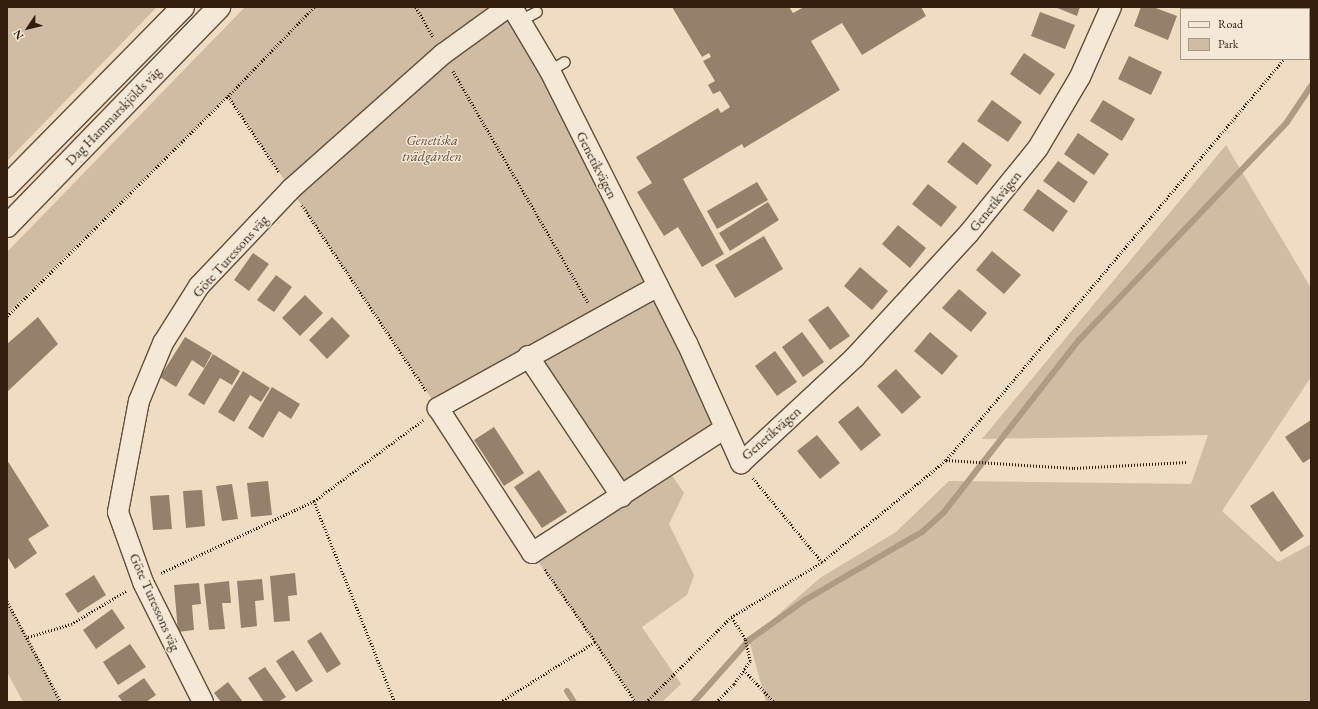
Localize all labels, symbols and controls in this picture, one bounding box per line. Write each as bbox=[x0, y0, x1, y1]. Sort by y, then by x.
north arrow bbox=[8, 8, 48, 48]
legend bbox=[1180, 8, 1310, 60]
text: Road bbox=[1218, 16, 1243, 32]
text: N bbox=[10, 27, 26, 43]
text: Park bbox=[1218, 36, 1238, 52]
street label: Dag Hammarskjölds väg bbox=[62, 63, 164, 169]
street label: Genetikvägen bbox=[573, 129, 621, 201]
park label: Genetiska trädgården bbox=[402, 132, 462, 164]
street label: Genetikvägen bbox=[965, 167, 1025, 235]
street label: Göte Turessons väg bbox=[189, 211, 271, 301]
street label: Genetikvägen bbox=[738, 403, 804, 463]
street label: Göte Turessons väg bbox=[126, 551, 184, 653]

